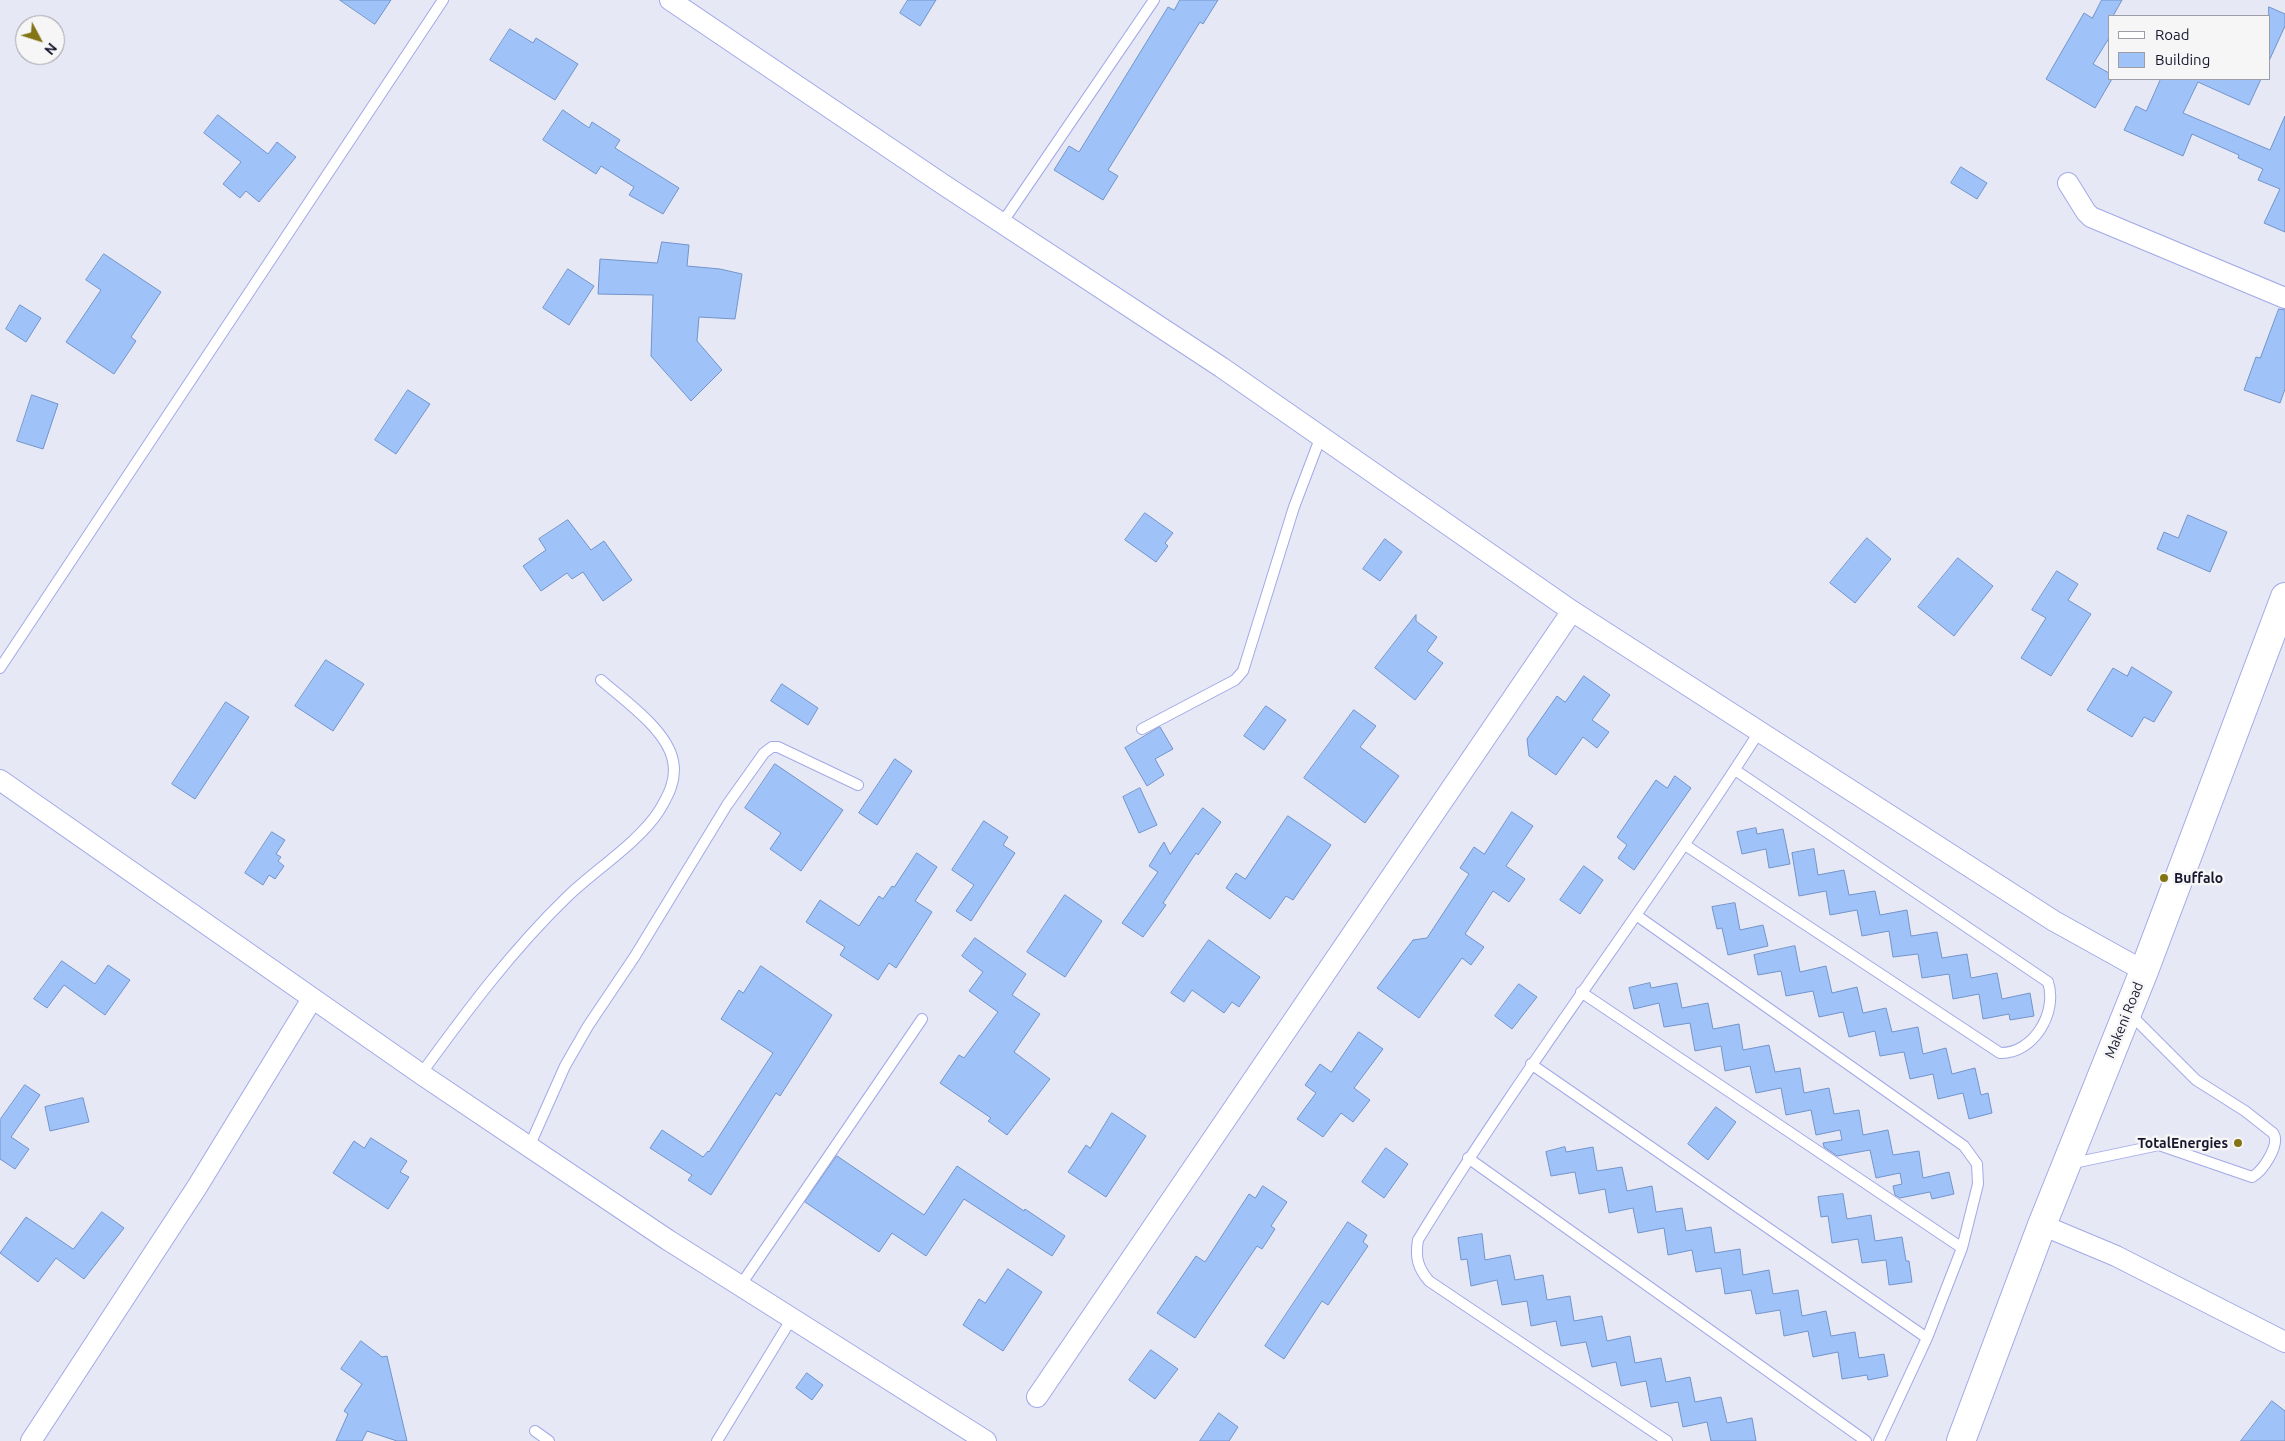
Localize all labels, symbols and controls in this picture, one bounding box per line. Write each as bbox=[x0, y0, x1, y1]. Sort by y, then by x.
north arrow bbox=[15, 15, 65, 65]
legend bbox=[2108, 15, 2270, 80]
text: Road bbox=[2155, 26, 2190, 43]
text: N bbox=[41, 40, 60, 58]
text: Building bbox=[2155, 51, 2210, 68]
place label: Buffalo bbox=[2174, 870, 2223, 886]
marker: Buffalo bbox=[2158, 872, 2170, 884]
street label: Makeni Road bbox=[2101, 979, 2147, 1061]
place label: TotalEnergies bbox=[2137, 1135, 2228, 1151]
marker: TotalEnergies bbox=[2232, 1137, 2244, 1149]

